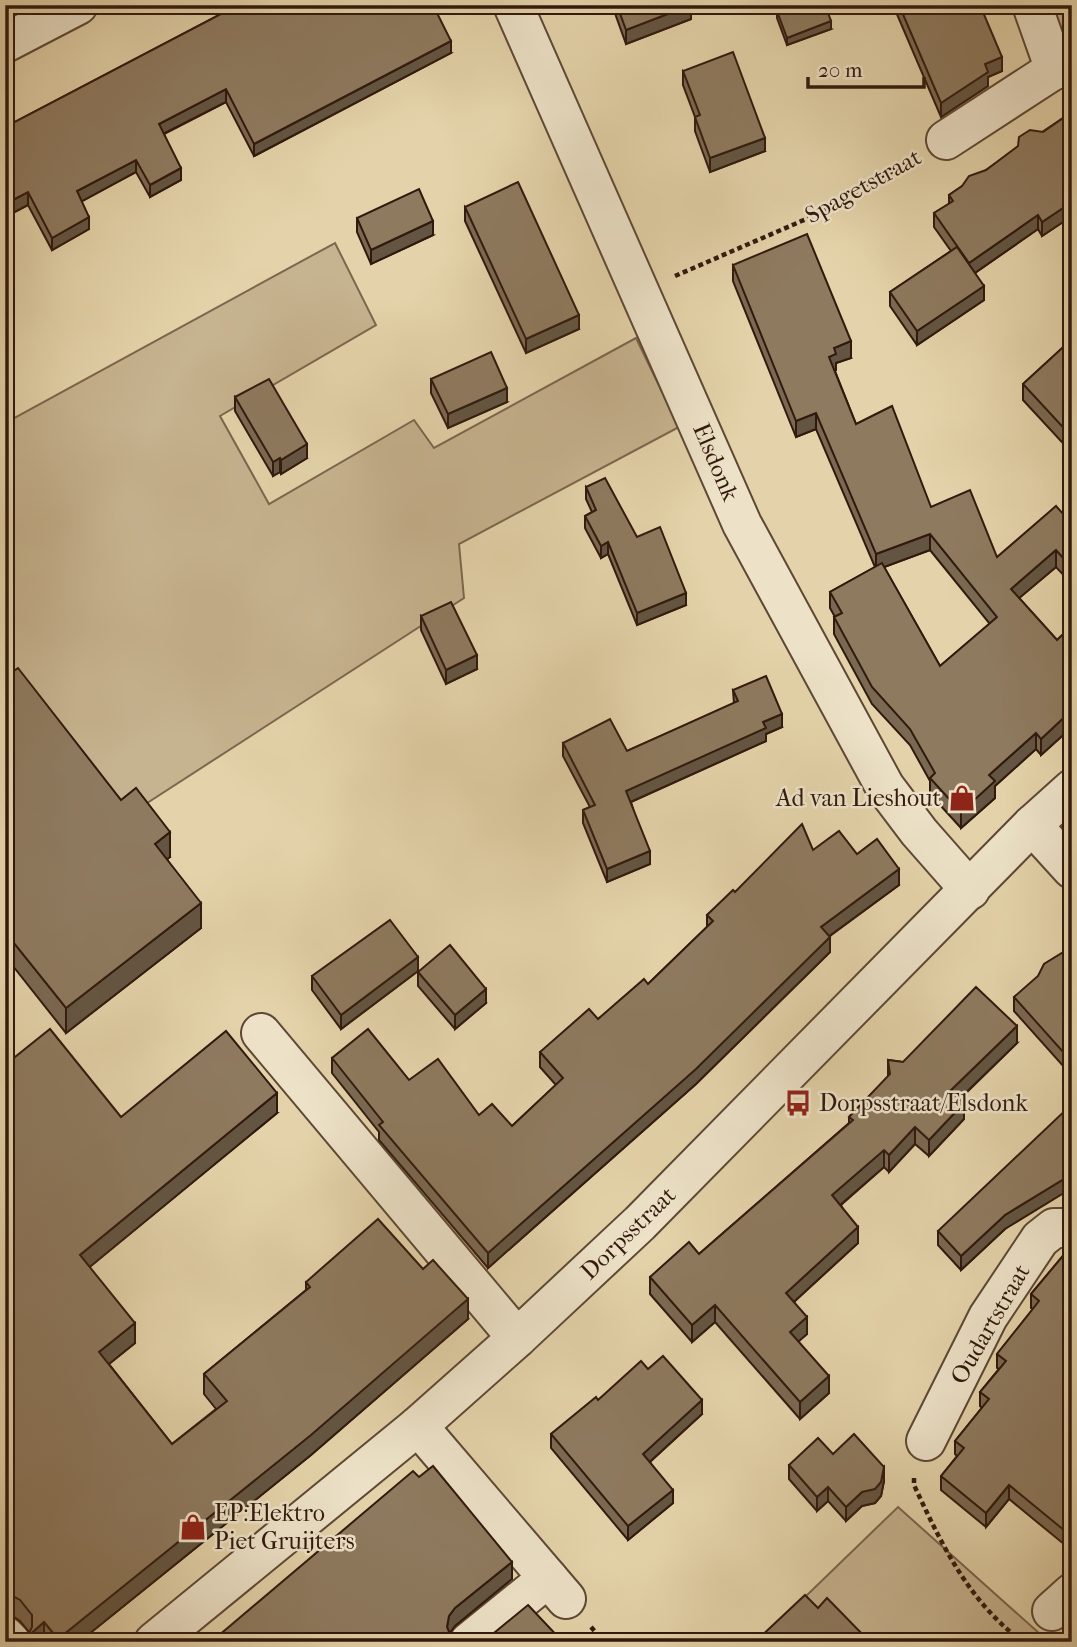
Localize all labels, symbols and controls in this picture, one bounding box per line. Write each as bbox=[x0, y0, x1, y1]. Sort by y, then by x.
scale bar bbox=[808, 46, 923, 90]
text: 20 m bbox=[818, 58, 863, 82]
street label: Spagetstraat bbox=[800, 142, 926, 229]
street label: Elsdonk bbox=[687, 419, 745, 506]
shop icon: Ad van Lieshout bbox=[947, 783, 977, 813]
place label: Ad van Lieshout bbox=[775, 784, 941, 812]
bus stop icon: Dorpsstraat/Elsdonk bbox=[783, 1088, 813, 1118]
place label: Dorpsstraat/Elsdonk bbox=[819, 1089, 1028, 1117]
street label: Dorpsstraat bbox=[575, 1180, 682, 1285]
street label: Oudartstraat bbox=[944, 1259, 1036, 1389]
place label: EP:Elektro Piet Gruijters bbox=[214, 1499, 355, 1555]
shop icon: EP:Elektro Piet Gruijters bbox=[178, 1512, 208, 1542]

